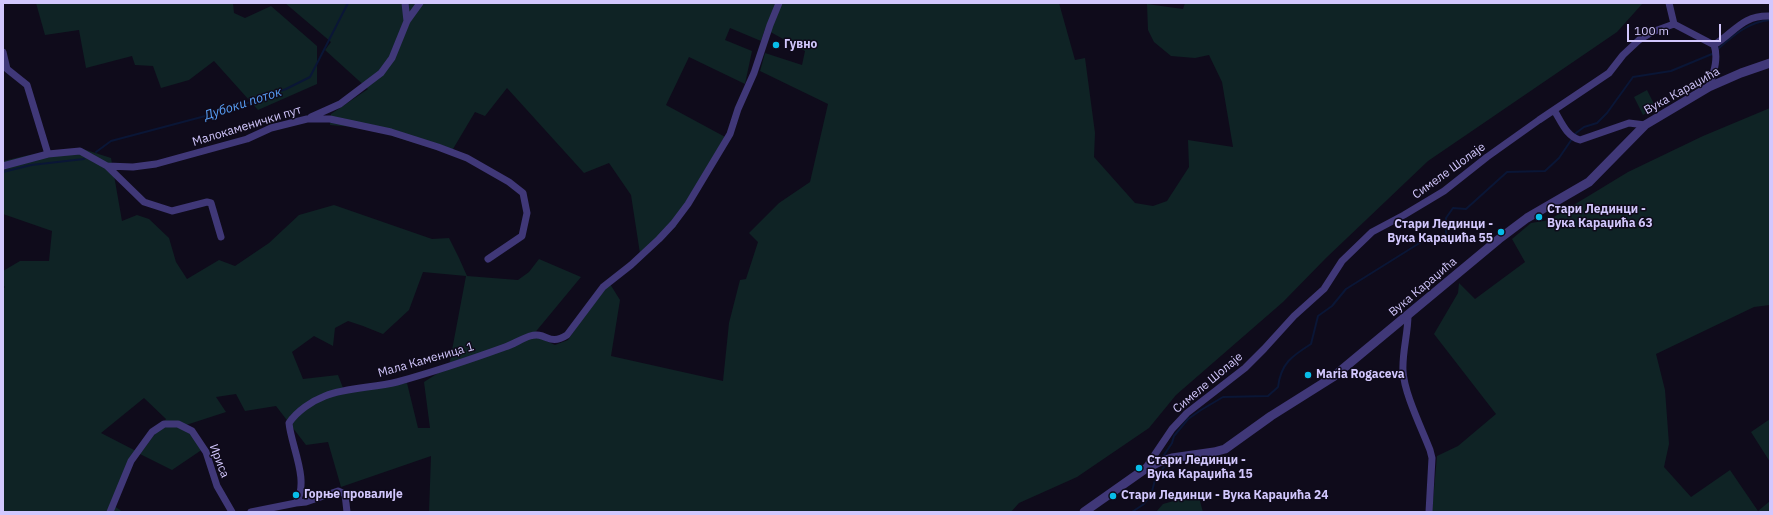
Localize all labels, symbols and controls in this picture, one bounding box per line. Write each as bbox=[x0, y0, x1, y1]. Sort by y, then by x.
scale bar bbox=[1629, 16, 1723, 42]
text: 100 m bbox=[1634, 23, 1669, 38]
place label: Гувно bbox=[784, 38, 817, 52]
marker: Гувно bbox=[771, 40, 781, 50]
street label: Вука Караџића bbox=[1642, 64, 1722, 118]
water label: Дубоки поток bbox=[202, 84, 284, 124]
street label: Малокаменички пут bbox=[191, 103, 303, 149]
street label: Симеле Шолаје bbox=[1410, 140, 1488, 202]
place label: Стари Лединци - Вука Караџића 63 bbox=[1547, 203, 1653, 231]
marker: Стари Лединци - Вука Караџића 63 bbox=[1534, 212, 1544, 222]
place label: Стари Лединци - Вука Караџића 55 bbox=[1387, 218, 1493, 246]
marker: Стари Лединци - Вука Караџића 55 bbox=[1496, 227, 1506, 237]
street label: Вука Караџића bbox=[1386, 254, 1460, 320]
street label: Мала Каменица 1 bbox=[376, 339, 476, 381]
street label: Симеле Шолаје bbox=[1170, 350, 1246, 416]
place label: Maria Rogaceva bbox=[1316, 368, 1405, 382]
marker: Maria Rogaceva bbox=[1303, 370, 1313, 380]
street label: Ириса bbox=[206, 442, 232, 480]
place label: Стари Лединци - Вука Караџића 15 bbox=[1147, 454, 1253, 482]
marker: Стари Лединци - Вука Караџића 15 bbox=[1134, 463, 1144, 473]
place label: Горње провалије bbox=[304, 488, 403, 502]
place label: Стари Лединци - Вука Караџића 24 bbox=[1121, 489, 1328, 503]
marker: Горње провалије bbox=[291, 490, 301, 500]
marker: Стари Лединци - Вука Караџића 24 bbox=[1108, 491, 1118, 501]

